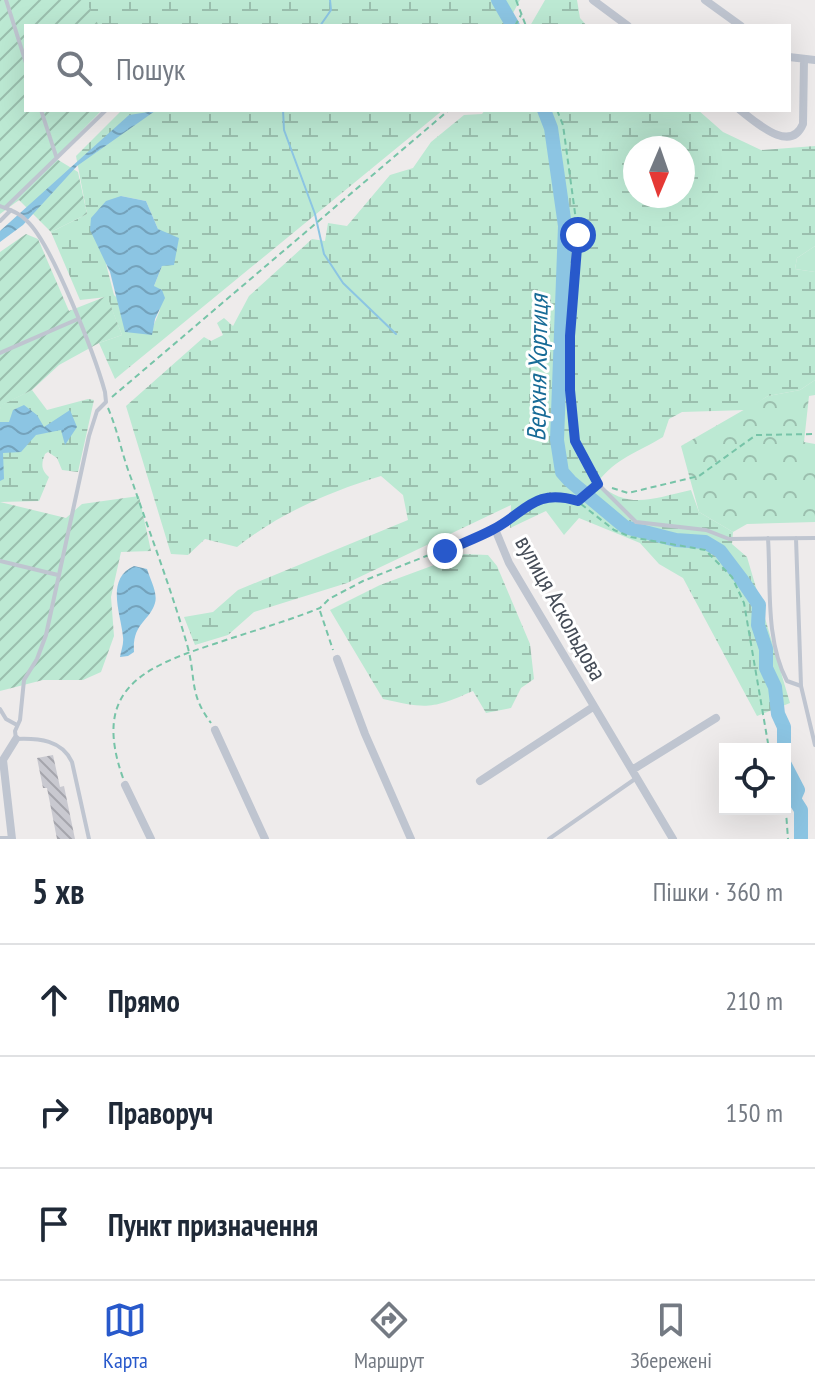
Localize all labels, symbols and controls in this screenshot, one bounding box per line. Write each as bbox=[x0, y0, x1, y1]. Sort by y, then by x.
search box bbox=[24, 24, 791, 112]
icon: search bbox=[52, 46, 96, 90]
text: Пошук bbox=[116, 49, 185, 88]
north arrow bbox=[623, 136, 695, 208]
route start bbox=[560, 217, 596, 253]
water label: Верхня Хортиця bbox=[519, 292, 555, 442]
street label: вулиця Аскольдова bbox=[508, 530, 614, 686]
route end bbox=[427, 533, 463, 569]
map controls bbox=[719, 743, 791, 815]
button: locate bbox=[719, 743, 791, 815]
text: 5 хв bbox=[32, 869, 84, 913]
text: Пішки · 360 m bbox=[653, 875, 783, 908]
icon: ahead bbox=[32, 978, 76, 1022]
text: Прямо bbox=[108, 981, 180, 1020]
text: 210 m bbox=[725, 984, 783, 1017]
icon: right bbox=[32, 1090, 76, 1134]
text: Праворуч bbox=[108, 1093, 213, 1132]
text: 150 m bbox=[725, 1096, 783, 1129]
icon: arrive bbox=[32, 1202, 76, 1246]
text: Пункт призначення bbox=[108, 1205, 318, 1244]
tab: Карта bbox=[103, 1298, 148, 1374]
tab: Маршрут bbox=[354, 1298, 424, 1374]
tab: Збережені bbox=[630, 1298, 712, 1374]

